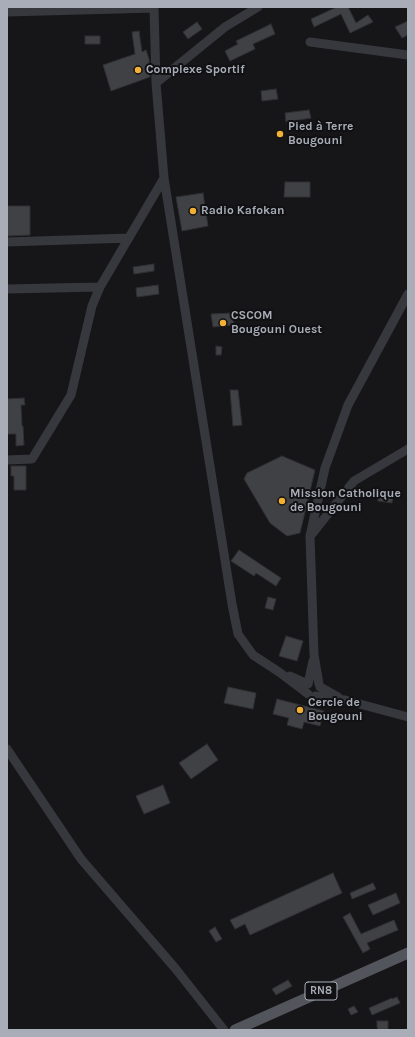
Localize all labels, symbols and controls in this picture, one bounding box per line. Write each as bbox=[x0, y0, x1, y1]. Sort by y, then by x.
place label: Complexe Sportif bbox=[146, 63, 245, 77]
marker: Complexe Sportif bbox=[133, 65, 143, 75]
place label: Pied à Terre Bougouni bbox=[288, 120, 353, 148]
marker: Pied à Terre Bougouni bbox=[275, 129, 285, 139]
place label: Radio Kafokan bbox=[201, 204, 285, 218]
marker: Radio Kafokan bbox=[188, 206, 198, 216]
place label: CSCOM Bougouni Ouest bbox=[231, 309, 322, 337]
marker: CSCOM Bougouni Ouest bbox=[218, 318, 228, 328]
place label: Mission Catholique de Bougouni bbox=[290, 487, 401, 515]
marker: Mission Catholique de Bougouni bbox=[277, 496, 287, 506]
place label: Cercle de Bougouni bbox=[308, 696, 363, 724]
marker: Cercle de Bougouni bbox=[295, 705, 305, 715]
road number: RN8 bbox=[305, 982, 337, 1000]

